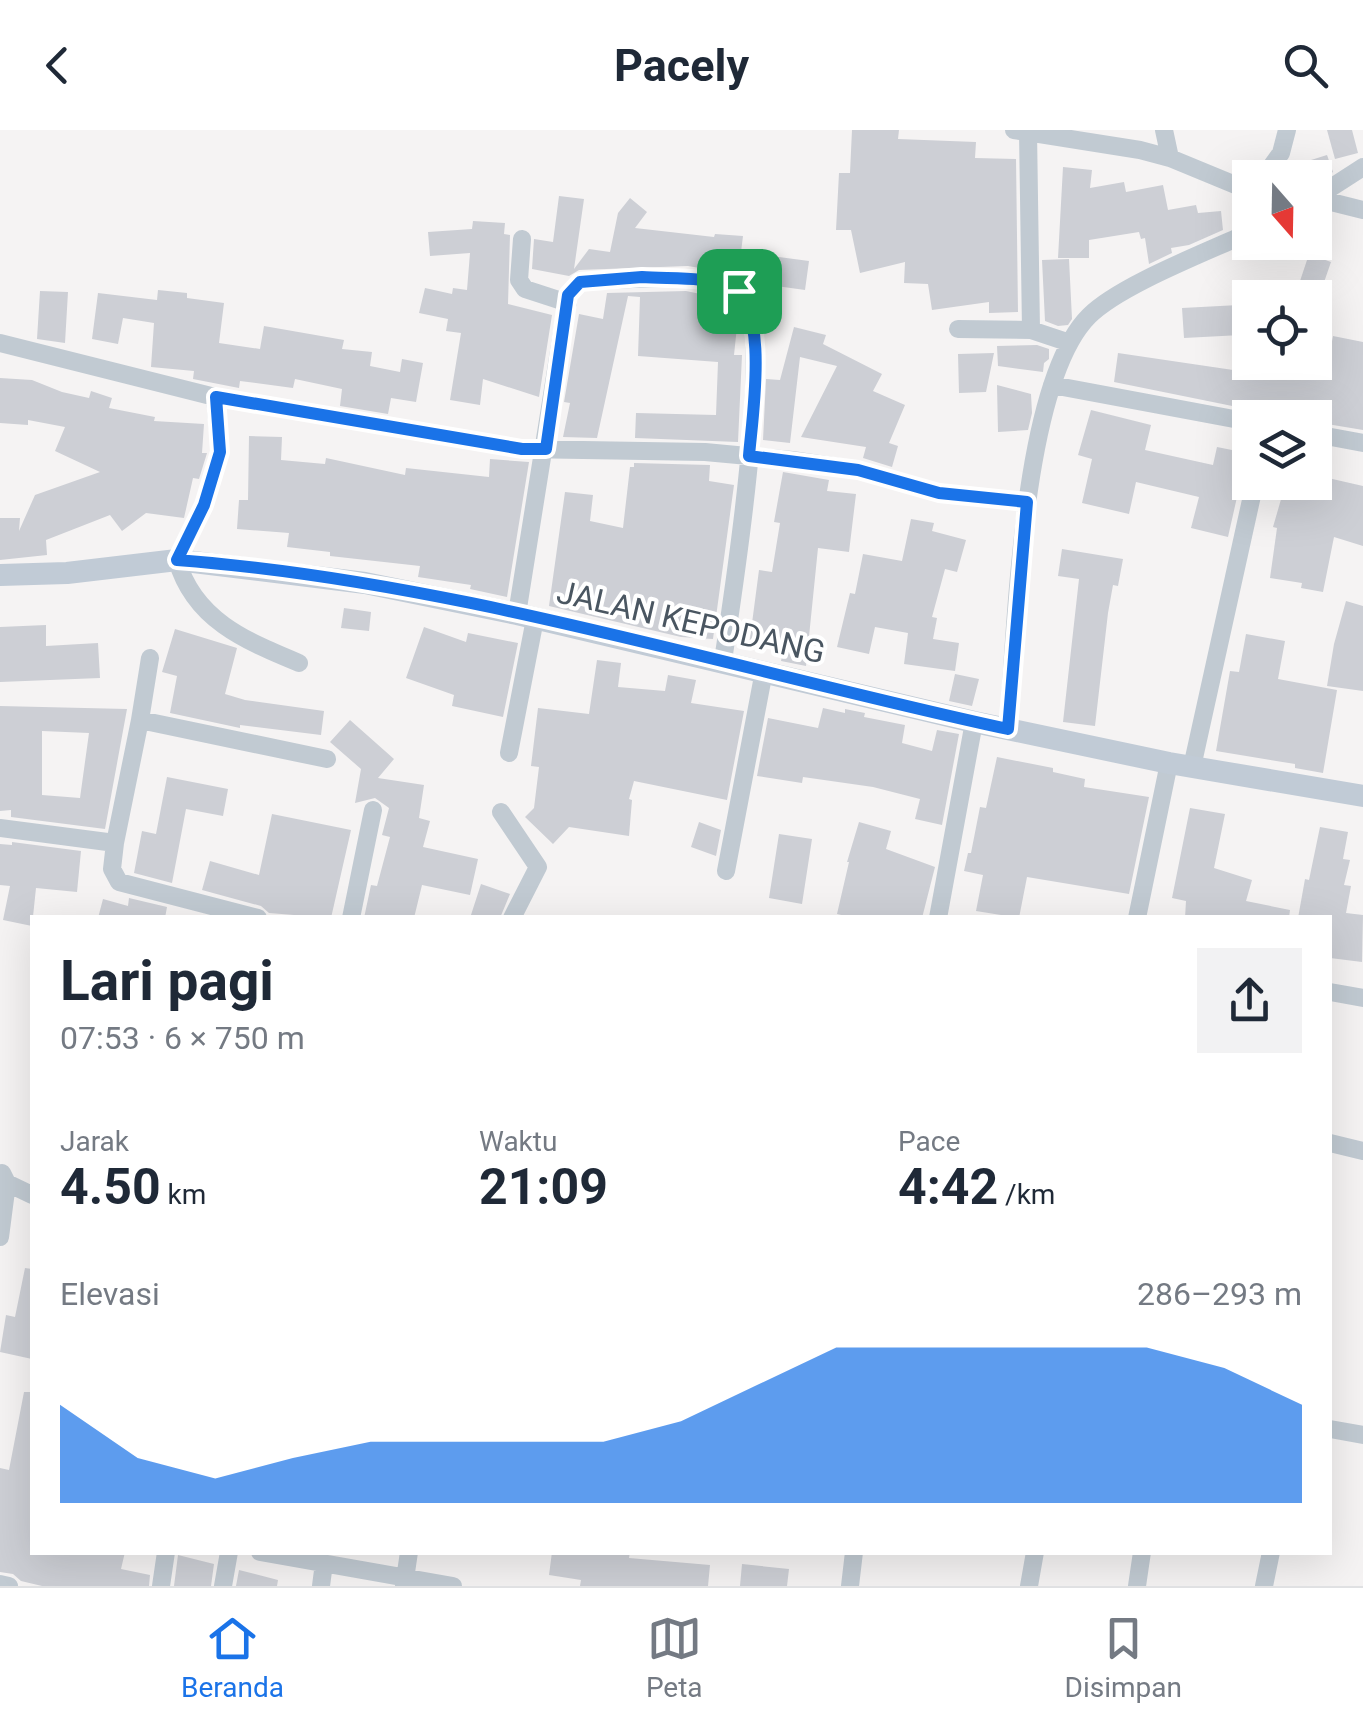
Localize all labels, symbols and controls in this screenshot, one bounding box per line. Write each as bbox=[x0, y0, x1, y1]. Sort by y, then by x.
icon: back bbox=[30, 38, 85, 93]
icon: search bbox=[1278, 38, 1333, 93]
text: Pacely bbox=[614, 39, 749, 92]
north arrow bbox=[1232, 160, 1332, 260]
map controls bbox=[1232, 160, 1332, 500]
pin bbox=[697, 249, 782, 334]
icon: arrive bbox=[712, 264, 767, 319]
button: locate bbox=[1232, 280, 1332, 380]
button: layers bbox=[1232, 400, 1332, 500]
street label: JALAN KEPODANG bbox=[553, 573, 829, 671]
button: share bbox=[1197, 948, 1302, 1053]
text: Lari pagi bbox=[60, 949, 274, 1013]
text: 07:53 · 6 × 750 m bbox=[60, 1019, 305, 1057]
text: Jarak bbox=[60, 1125, 129, 1158]
text: Waktu bbox=[479, 1125, 557, 1158]
text: Pace bbox=[898, 1125, 960, 1158]
text: 4.50 bbox=[60, 1158, 161, 1216]
text: 21:09 bbox=[479, 1158, 608, 1216]
text: 4:42 bbox=[898, 1158, 998, 1216]
text: km bbox=[161, 1178, 206, 1211]
text: /km bbox=[998, 1178, 1055, 1211]
text: Elevasi bbox=[60, 1275, 160, 1313]
text: 286–293 m bbox=[1137, 1275, 1302, 1313]
tab: Beranda bbox=[181, 1611, 284, 1704]
tab: Peta bbox=[646, 1611, 703, 1704]
tab: Disimpan bbox=[1065, 1611, 1182, 1704]

